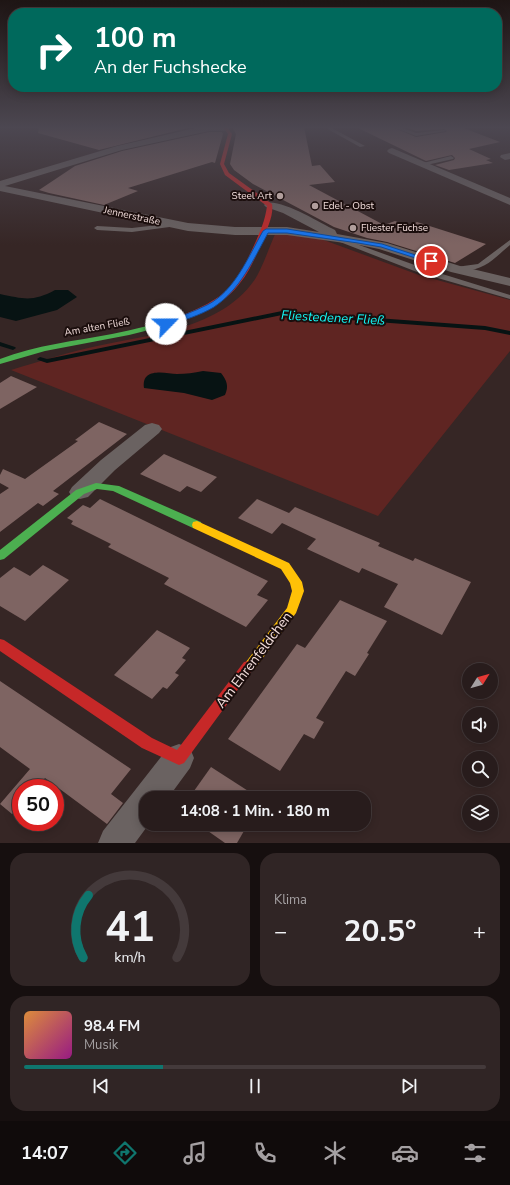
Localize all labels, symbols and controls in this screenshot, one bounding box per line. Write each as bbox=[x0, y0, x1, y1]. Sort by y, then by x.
text: 100 m bbox=[94, 19, 177, 57]
icon: right bbox=[28, 24, 80, 76]
text: An der Fuchshecke bbox=[94, 55, 247, 79]
place label: Steel Art bbox=[232, 189, 272, 203]
marker: Steel Art bbox=[275, 191, 285, 201]
place label: Edel - Obst bbox=[323, 199, 375, 213]
marker: Edel - Obst bbox=[310, 201, 320, 211]
street label: Jennerstraße bbox=[102, 203, 162, 229]
place label: Fliester Füchse bbox=[361, 221, 428, 235]
marker: Fliester Füchse bbox=[348, 223, 358, 233]
pin bbox=[414, 244, 448, 278]
icon: arrive bbox=[420, 250, 442, 272]
position arrow bbox=[145, 303, 187, 345]
water label: Fliestedener Fließ bbox=[281, 306, 385, 330]
street label: Am alten Fließ bbox=[63, 314, 131, 340]
street label: Am Ehrenfeldchen bbox=[211, 608, 297, 712]
north arrow bbox=[462, 663, 498, 699]
map controls bbox=[462, 663, 498, 831]
button: sound bbox=[462, 707, 498, 743]
button: search bbox=[462, 751, 498, 787]
speed limit sign: 50 bbox=[12, 779, 64, 831]
button: layers bbox=[462, 795, 498, 831]
text: 14:08 · 1 Min. · 180 m bbox=[180, 801, 330, 821]
text: Klima bbox=[274, 891, 307, 909]
text: 41 bbox=[105, 898, 155, 955]
text: 20.5° bbox=[344, 911, 416, 952]
text: − bbox=[274, 917, 287, 947]
text: + bbox=[473, 917, 486, 947]
text: km/h bbox=[114, 947, 146, 966]
text: 98.4 FM bbox=[84, 1016, 140, 1036]
text: Musik bbox=[84, 1036, 118, 1054]
icon: previous bbox=[90, 1075, 112, 1097]
icon: pause bbox=[244, 1075, 266, 1097]
icon: next bbox=[398, 1075, 420, 1097]
icon: directions bbox=[111, 1139, 139, 1167]
icon: music bbox=[181, 1139, 209, 1167]
icon: phone bbox=[251, 1139, 279, 1167]
icon: climate bbox=[321, 1139, 349, 1167]
icon: car bbox=[391, 1139, 419, 1167]
icon: filters bbox=[461, 1139, 489, 1167]
text: 14:07 bbox=[21, 1141, 69, 1165]

